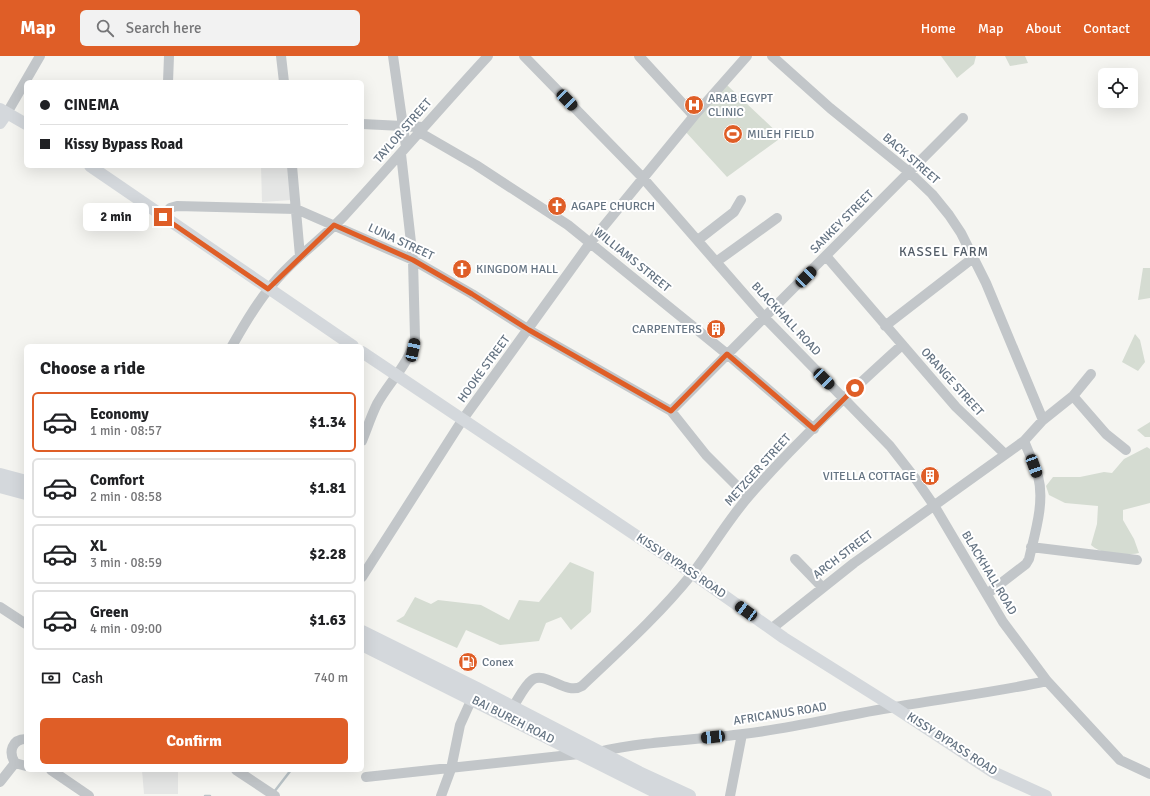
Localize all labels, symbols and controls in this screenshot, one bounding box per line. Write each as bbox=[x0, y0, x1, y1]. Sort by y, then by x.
search box bbox=[80, 10, 360, 46]
text: Map bbox=[20, 16, 56, 40]
icon: search bbox=[94, 17, 116, 39]
text: Search here bbox=[126, 19, 201, 37]
text: Home bbox=[921, 20, 956, 37]
text: Map bbox=[978, 20, 1003, 37]
text: About bbox=[1025, 20, 1061, 37]
text: Contact bbox=[1083, 20, 1130, 37]
map controls bbox=[1098, 68, 1138, 108]
button: locate bbox=[1098, 68, 1138, 108]
car bbox=[554, 87, 580, 113]
place label: ARAB EGYPT CLINIC bbox=[708, 91, 773, 120]
hospital icon: ARAB EGYPT CLINIC bbox=[683, 94, 705, 116]
text: CINEMA bbox=[64, 96, 119, 114]
street label: TAYLOR STREET bbox=[371, 96, 435, 166]
sports icon: MILEH FIELD bbox=[722, 123, 744, 145]
place label: MILEH FIELD bbox=[747, 127, 815, 142]
street label: BACK STREET bbox=[879, 130, 943, 188]
text: Kissy Bypass Road bbox=[64, 135, 183, 153]
street label: SANKEY STREET bbox=[807, 187, 877, 257]
church icon: AGAPE CHURCH bbox=[546, 195, 568, 217]
place label: AGAPE CHURCH bbox=[571, 199, 655, 214]
callout: 2 min bbox=[83, 203, 149, 231]
route end bbox=[154, 208, 172, 226]
text: 2 min bbox=[100, 209, 132, 225]
street label: LUNA STREET bbox=[366, 220, 436, 264]
street label: WILLIAMS STREET bbox=[590, 224, 674, 296]
district label: KASSEL FARM bbox=[899, 244, 989, 260]
church icon: KINGDOM HALL bbox=[451, 258, 473, 280]
place label: KINGDOM HALL bbox=[476, 262, 558, 277]
car bbox=[793, 264, 819, 290]
street label: BLACKHALL ROAD bbox=[748, 279, 824, 359]
building icon: CARPENTERS bbox=[705, 318, 727, 340]
place label: CARPENTERS bbox=[632, 322, 702, 337]
street label: HOOKE STREET bbox=[455, 332, 513, 406]
car bbox=[405, 337, 421, 363]
street label: ORANGE STREET bbox=[917, 345, 987, 419]
text: Choose a ride bbox=[40, 357, 145, 379]
car bbox=[811, 366, 837, 392]
route start bbox=[846, 379, 864, 397]
icon: car bbox=[42, 404, 78, 440]
text: Economy bbox=[90, 405, 149, 423]
text: $1.34 bbox=[309, 413, 346, 431]
text: 1 min · 08:57 bbox=[90, 423, 162, 439]
street label: METZGER STREET bbox=[722, 431, 794, 509]
car bbox=[1024, 453, 1044, 479]
building icon: VITELLA COTTAGE bbox=[919, 465, 941, 487]
place label: VITELLA COTTAGE bbox=[823, 469, 916, 484]
icon: car bbox=[42, 470, 78, 506]
text: Comfort bbox=[90, 471, 144, 489]
text: $1.81 bbox=[309, 479, 346, 497]
text: 2 min · 08:58 bbox=[90, 489, 162, 505]
street label: ARCH STREET bbox=[810, 528, 876, 582]
street label: BLACKHALL ROAD bbox=[958, 528, 1020, 618]
street label: KISSY BYPASS ROAD bbox=[633, 530, 729, 602]
icon: car bbox=[42, 536, 78, 572]
text: XL bbox=[90, 537, 107, 555]
text: $2.28 bbox=[309, 545, 346, 563]
text: 3 min · 08:59 bbox=[90, 555, 162, 571]
car bbox=[733, 599, 759, 623]
icon: car bbox=[42, 602, 78, 638]
text: Green bbox=[90, 603, 129, 621]
text: $1.63 bbox=[309, 611, 346, 629]
text: 4 min · 09:00 bbox=[90, 621, 162, 637]
fuel station icon: Conex bbox=[457, 651, 479, 673]
place label: Conex bbox=[482, 655, 514, 670]
icon: cash bbox=[40, 667, 62, 689]
text: Cash bbox=[72, 669, 103, 687]
text: 740 m bbox=[314, 670, 348, 686]
street label: BAI BUREH ROAD bbox=[469, 693, 557, 747]
street label: AFRICANUS ROAD bbox=[732, 699, 828, 729]
street label: KISSY BYPASS ROAD bbox=[904, 709, 1000, 779]
button: Confirm bbox=[40, 718, 348, 764]
car bbox=[700, 730, 726, 744]

